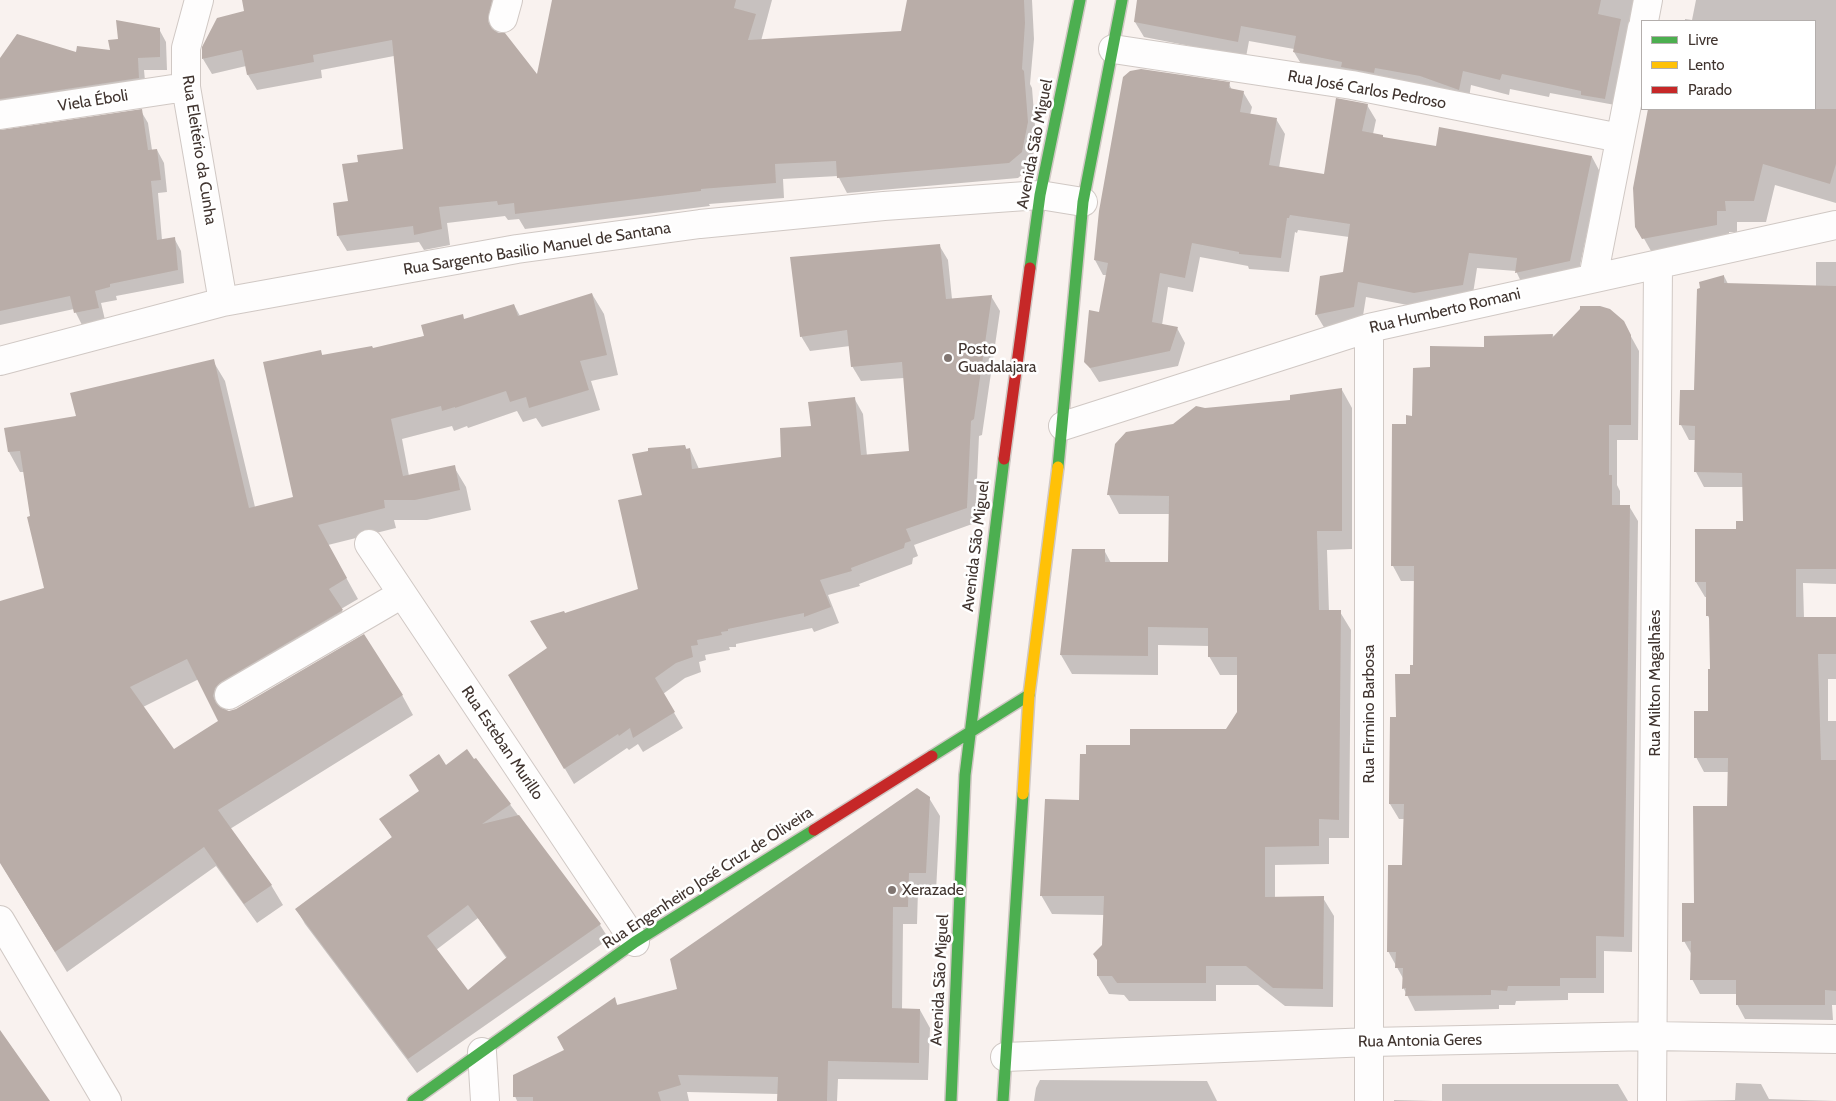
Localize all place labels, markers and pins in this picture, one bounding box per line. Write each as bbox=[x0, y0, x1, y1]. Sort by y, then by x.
place label: Posto Guadalajara bbox=[958, 339, 1036, 377]
marker: Posto Guadalajara bbox=[942, 352, 954, 364]
place label: Xerazade bbox=[902, 880, 964, 900]
marker: Xerazade bbox=[886, 884, 898, 896]

